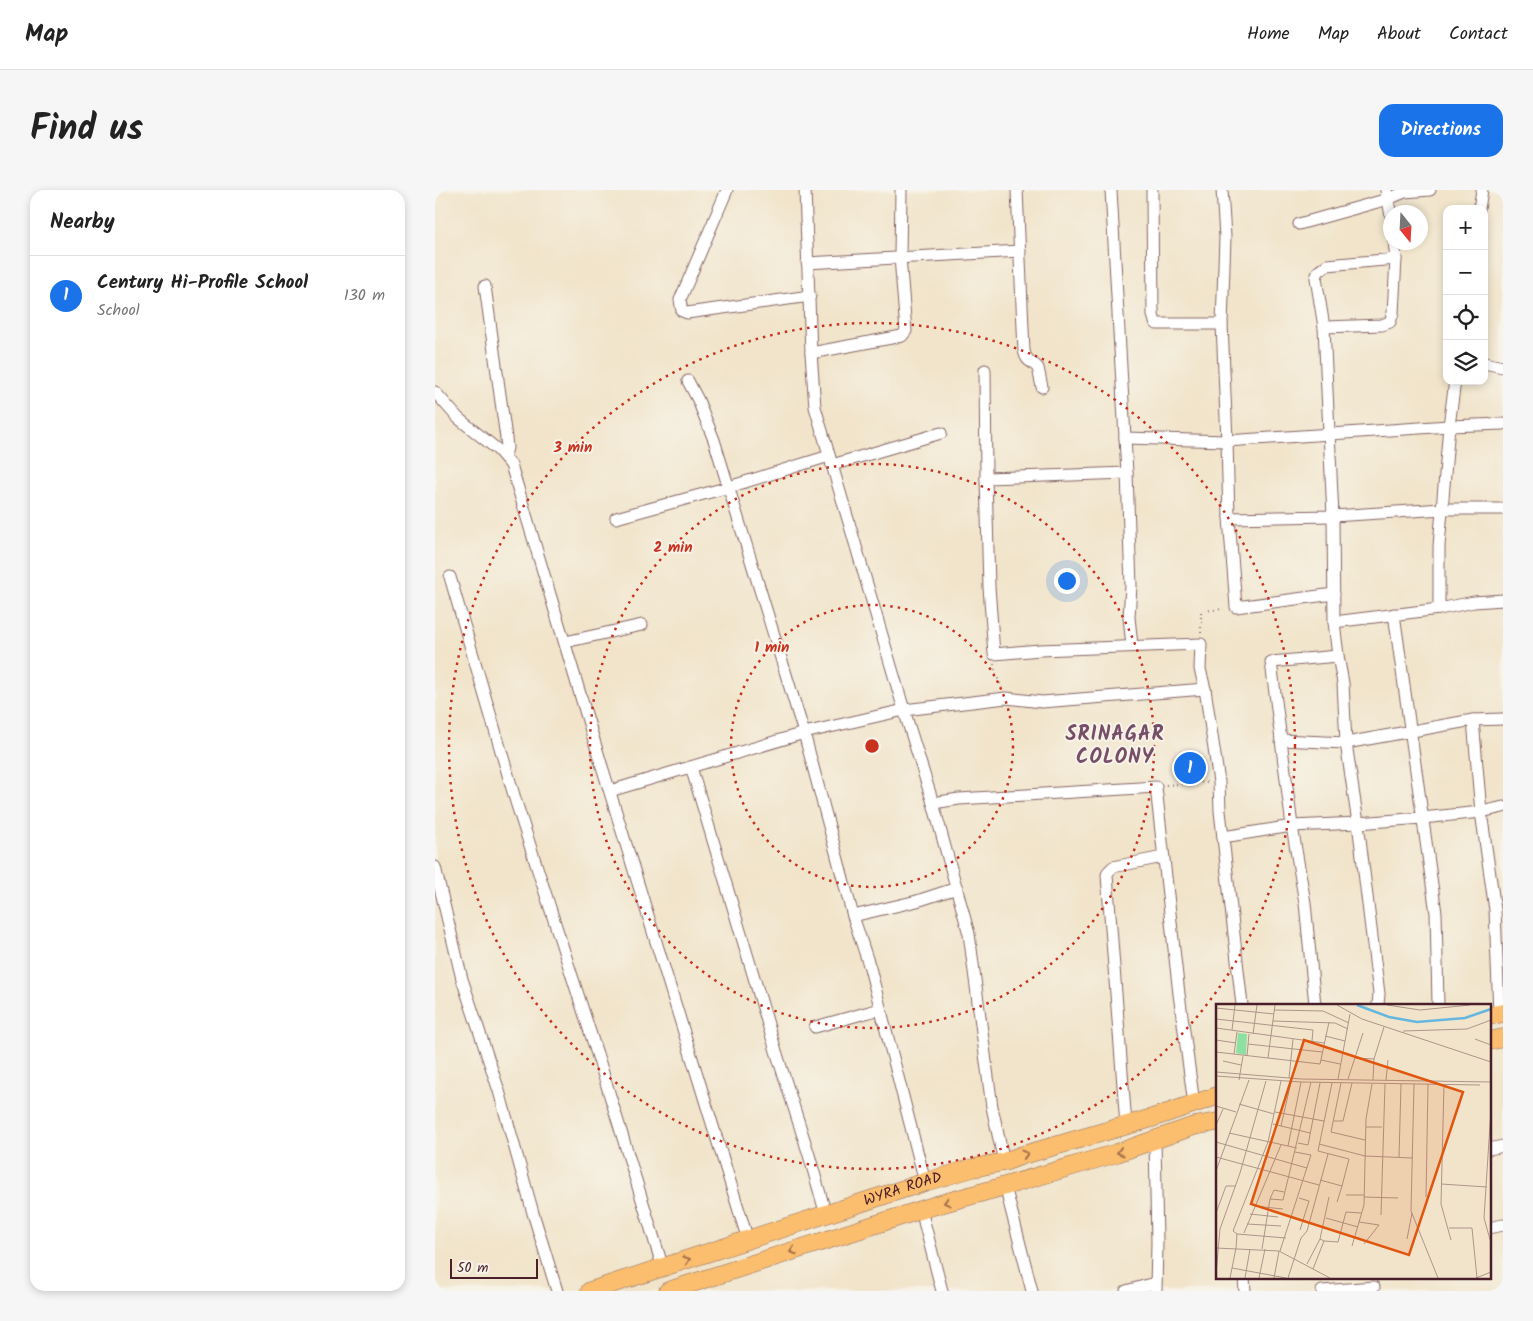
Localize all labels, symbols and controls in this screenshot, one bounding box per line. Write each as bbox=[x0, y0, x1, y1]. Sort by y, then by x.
text: Map bbox=[25, 15, 68, 54]
text: Home bbox=[1247, 20, 1290, 49]
text: Map bbox=[1318, 20, 1349, 49]
text: About bbox=[1377, 20, 1421, 49]
text: Contact bbox=[1449, 20, 1508, 49]
text: Find us bbox=[30, 102, 143, 158]
button: Directions bbox=[1379, 104, 1503, 157]
north arrow bbox=[1383, 205, 1428, 250]
map controls bbox=[1443, 205, 1488, 385]
button: + bbox=[1443, 205, 1488, 250]
text: Nearby bbox=[50, 206, 115, 239]
button: − bbox=[1443, 250, 1488, 295]
text: Century Hi-Profile School bbox=[97, 268, 308, 298]
text: 1 bbox=[64, 283, 68, 308]
text: 130 m bbox=[344, 283, 385, 308]
button: locate bbox=[1443, 295, 1488, 340]
text: School bbox=[97, 298, 140, 323]
button: layers bbox=[1443, 340, 1488, 385]
text: 3 min bbox=[553, 436, 592, 460]
text: 2 min bbox=[653, 536, 693, 560]
your location bbox=[1054, 568, 1080, 594]
text: 1 min bbox=[755, 636, 789, 660]
district label: SRINAGAR COLONY bbox=[1065, 719, 1165, 774]
centre of rings bbox=[863, 737, 881, 755]
pin: 1 bbox=[1174, 749, 1206, 787]
inset map bbox=[1216, 1004, 1491, 1278]
one-way arrow bbox=[1117, 1146, 1125, 1156]
one-way arrow bbox=[1021, 1150, 1029, 1160]
street label: WYRA ROAD bbox=[861, 1166, 945, 1213]
one-way arrow bbox=[943, 1196, 952, 1207]
one-way arrow bbox=[789, 1245, 797, 1255]
scale bar bbox=[450, 1256, 537, 1279]
one-way arrow bbox=[682, 1256, 690, 1266]
text: 50 m bbox=[457, 1257, 488, 1279]

